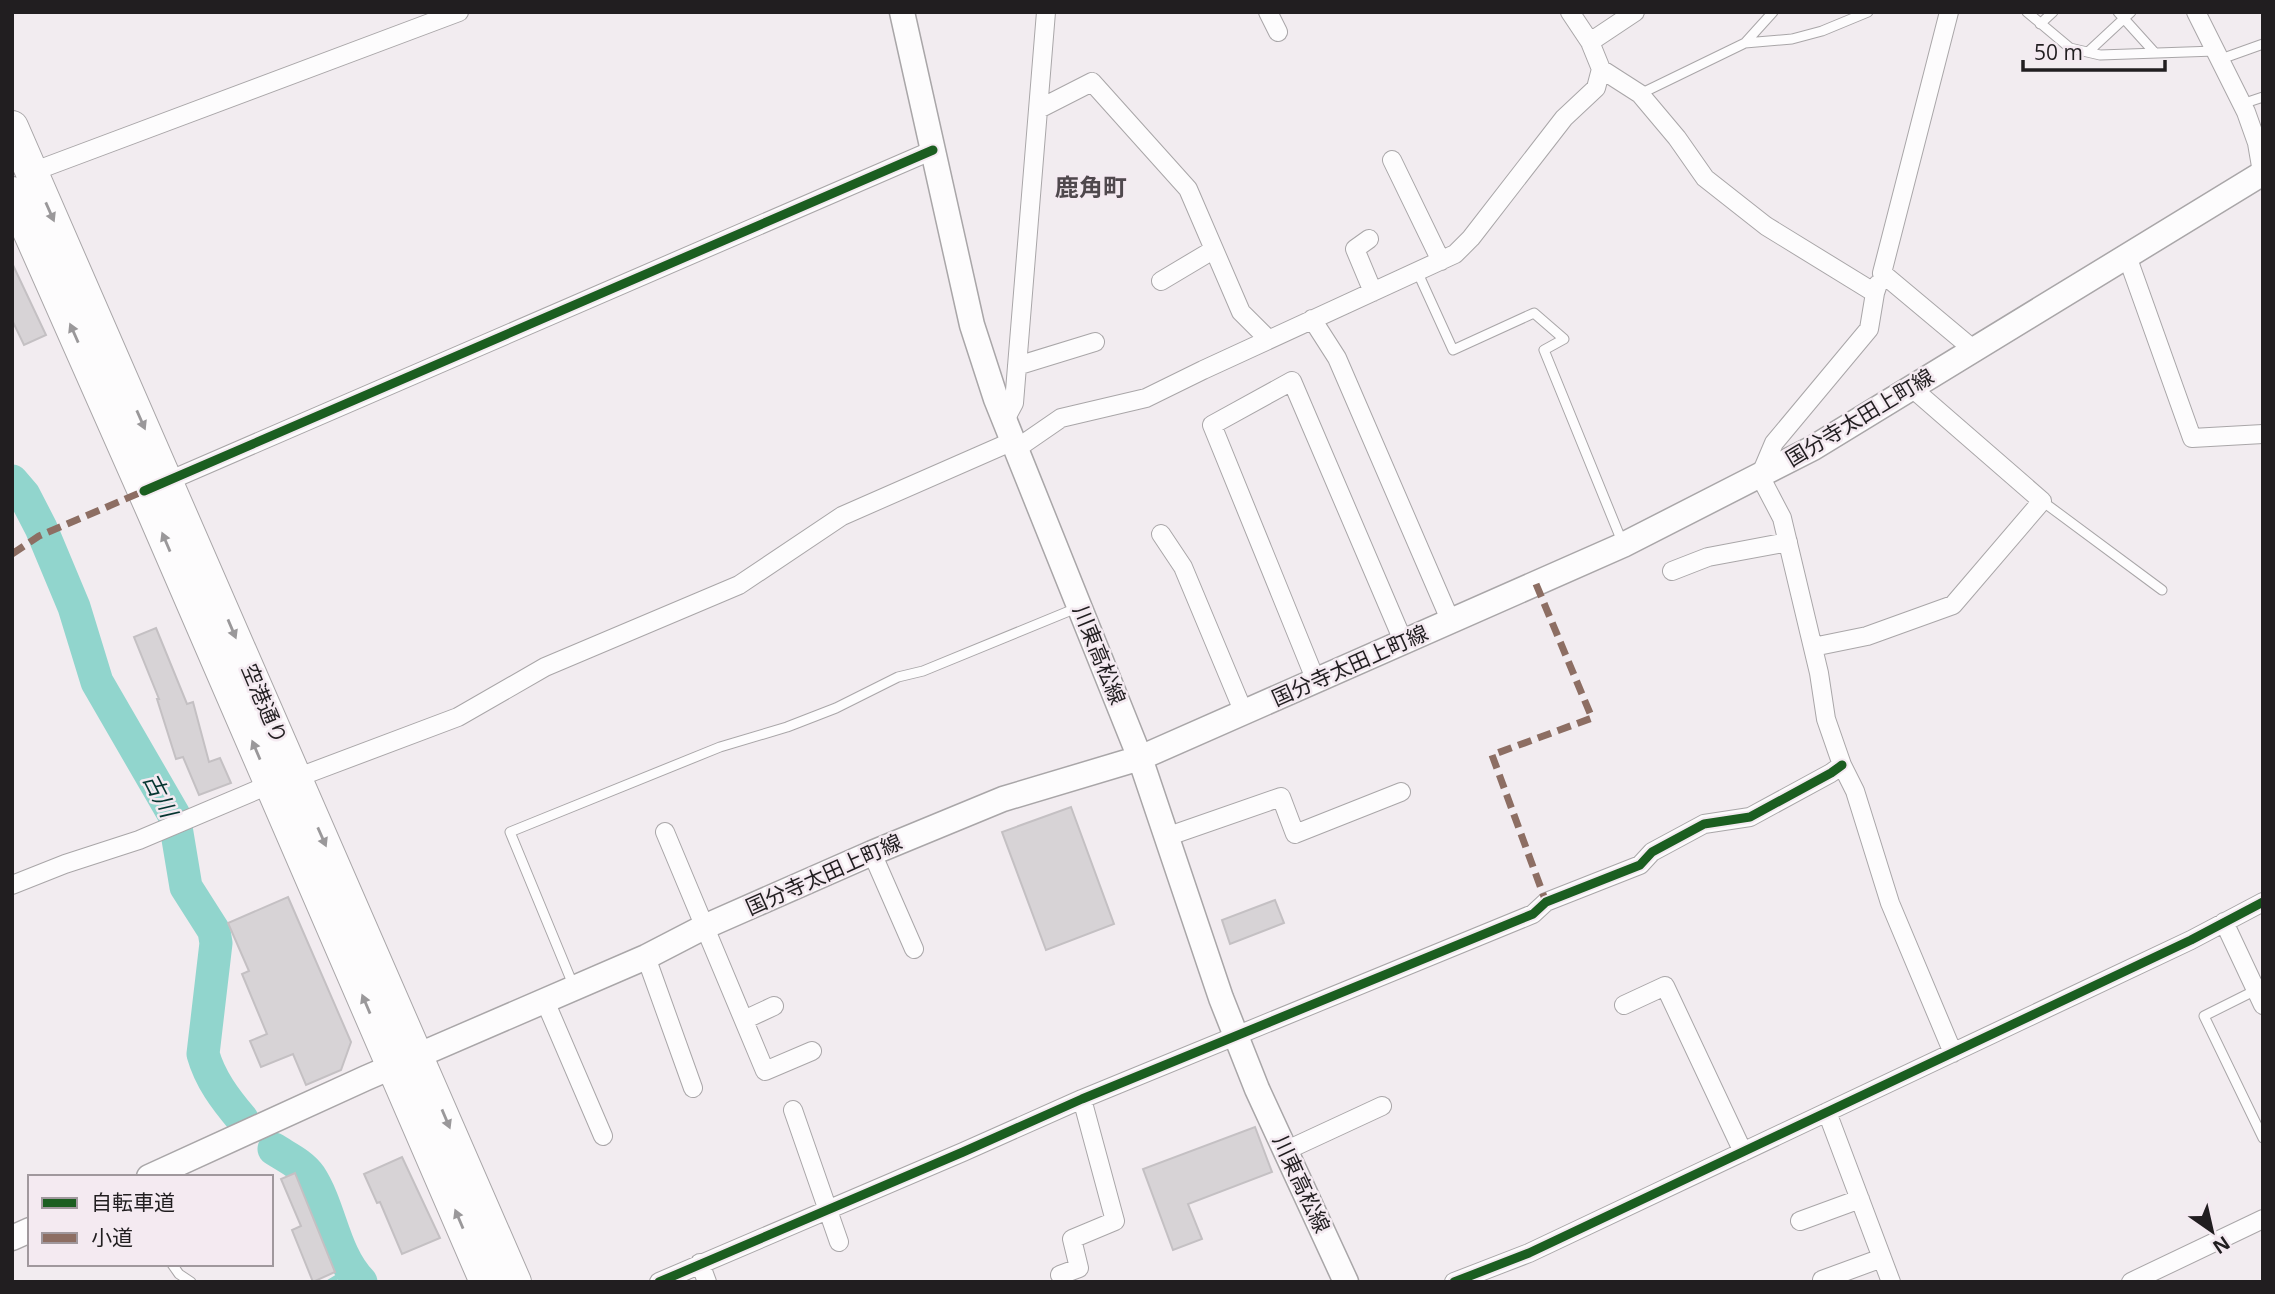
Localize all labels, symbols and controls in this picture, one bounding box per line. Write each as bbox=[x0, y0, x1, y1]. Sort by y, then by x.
scale bar bbox=[2023, 28, 2165, 72]
text: 50 m bbox=[2034, 38, 2083, 66]
district label: 鹿角町 bbox=[1055, 170, 1127, 203]
one-way arrow bbox=[45, 201, 56, 222]
one-way arrow bbox=[68, 323, 79, 344]
street label: 国分寺太田上町線 bbox=[1780, 362, 1939, 472]
one-way arrow bbox=[135, 410, 147, 430]
one-way arrow bbox=[160, 531, 171, 552]
street label: 川東高松線 bbox=[1067, 601, 1133, 709]
one-way arrow bbox=[226, 618, 237, 639]
street label: 国分寺太田上町線 bbox=[1267, 618, 1432, 712]
street label: 空港通り bbox=[236, 659, 294, 748]
one-way arrow bbox=[250, 740, 261, 761]
water label: 古川 bbox=[136, 767, 187, 825]
one-way arrow bbox=[316, 827, 328, 847]
street label: 国分寺太田上町線 bbox=[741, 827, 906, 921]
one-way arrow bbox=[360, 994, 372, 1014]
one-way arrow bbox=[441, 1108, 452, 1129]
street label: 川東高松線 bbox=[1267, 1130, 1337, 1237]
legend bbox=[28, 1175, 273, 1266]
text: 自転車道 bbox=[91, 1188, 175, 1216]
north arrow bbox=[2177, 1196, 2247, 1266]
one-way arrow bbox=[453, 1209, 465, 1229]
text: 小道 bbox=[91, 1223, 133, 1251]
text: N bbox=[2208, 1230, 2235, 1260]

